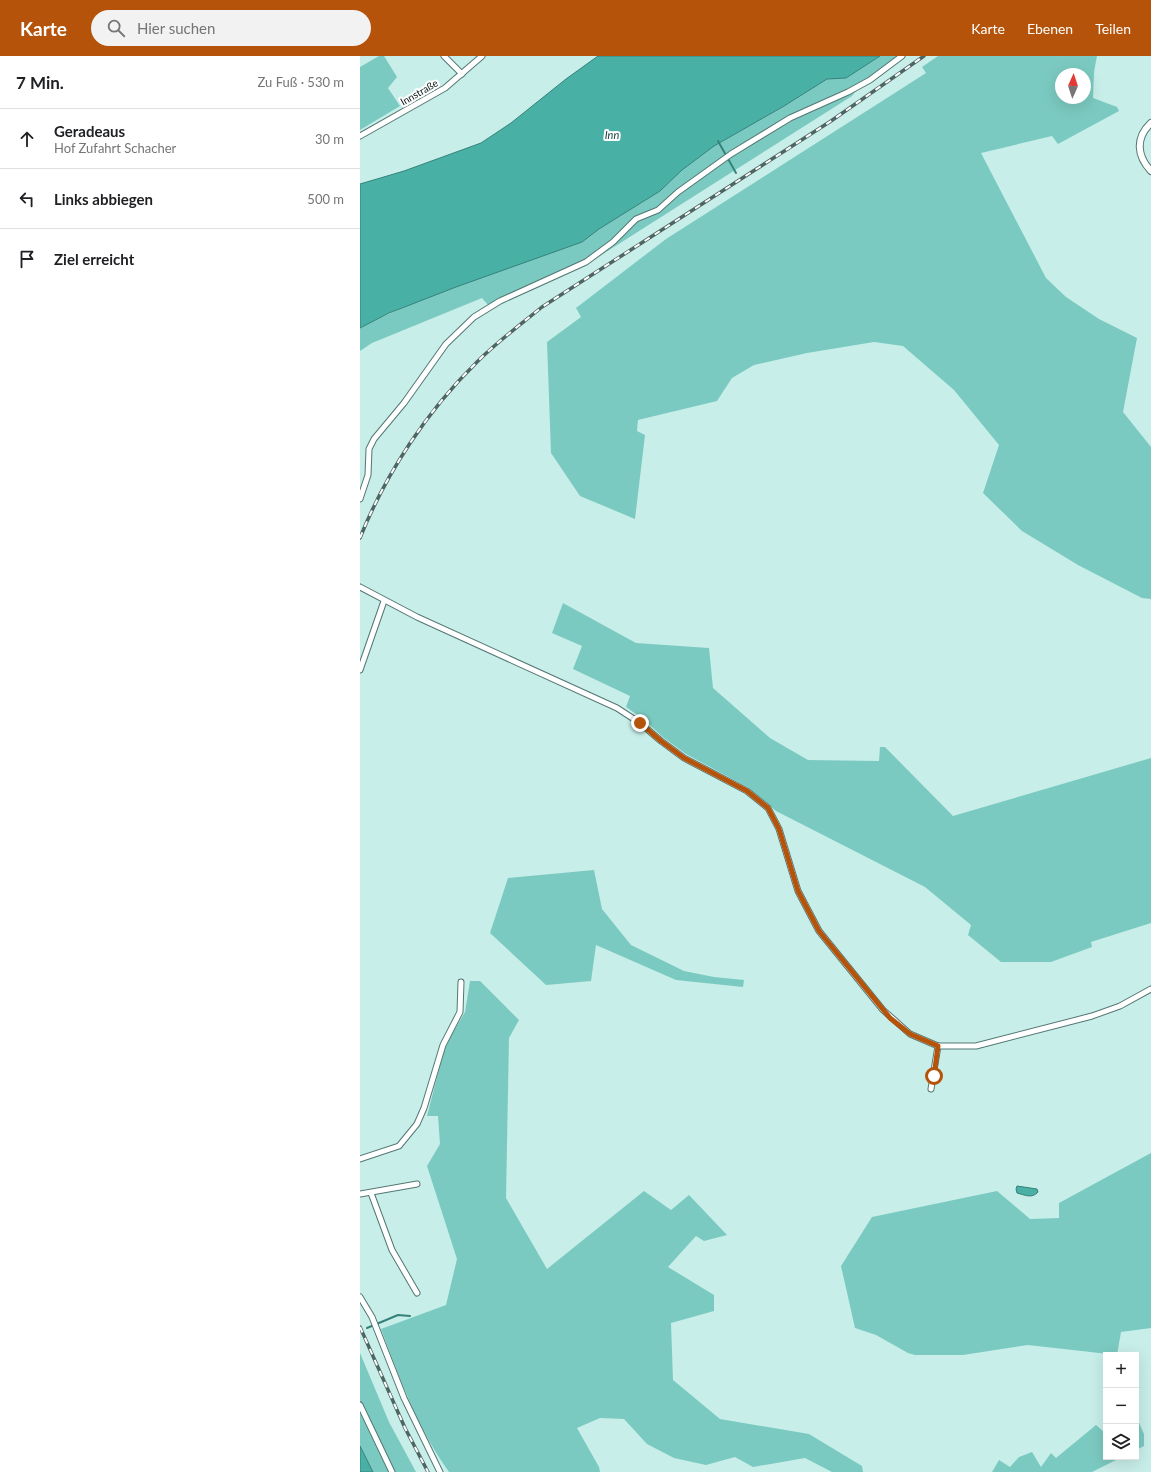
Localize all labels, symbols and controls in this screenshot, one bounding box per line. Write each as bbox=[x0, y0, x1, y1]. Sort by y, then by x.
search box bbox=[91, 10, 371, 46]
text: Karte bbox=[20, 17, 67, 40]
icon: search bbox=[105, 17, 127, 39]
text: Hier suchen bbox=[137, 19, 215, 37]
text: Karte bbox=[971, 20, 1005, 37]
text: Ebenen bbox=[1027, 20, 1073, 37]
text: Teilen bbox=[1095, 20, 1131, 37]
north arrow bbox=[1055, 68, 1091, 104]
text: 7 Min. bbox=[16, 72, 64, 93]
text: Zu Fuß · 530 m bbox=[258, 74, 344, 90]
street label: Innstraße bbox=[398, 76, 440, 108]
text: Geradeaus bbox=[54, 122, 125, 140]
icon: ahead bbox=[16, 128, 38, 150]
water label: Inn bbox=[605, 128, 619, 141]
text: 30 m bbox=[315, 131, 344, 147]
text: Hof Zufahrt Schacher bbox=[54, 140, 176, 156]
icon: left bbox=[16, 188, 38, 210]
text: Links abbiegen bbox=[54, 190, 153, 208]
text: 500 m bbox=[307, 191, 344, 207]
icon: arrive bbox=[16, 248, 38, 270]
text: Ziel erreicht bbox=[54, 250, 134, 268]
route end bbox=[631, 714, 649, 732]
route start bbox=[925, 1067, 943, 1085]
map controls bbox=[1103, 1352, 1139, 1460]
button: + bbox=[1103, 1352, 1139, 1388]
button: − bbox=[1103, 1388, 1139, 1424]
button: layers bbox=[1103, 1424, 1139, 1460]

